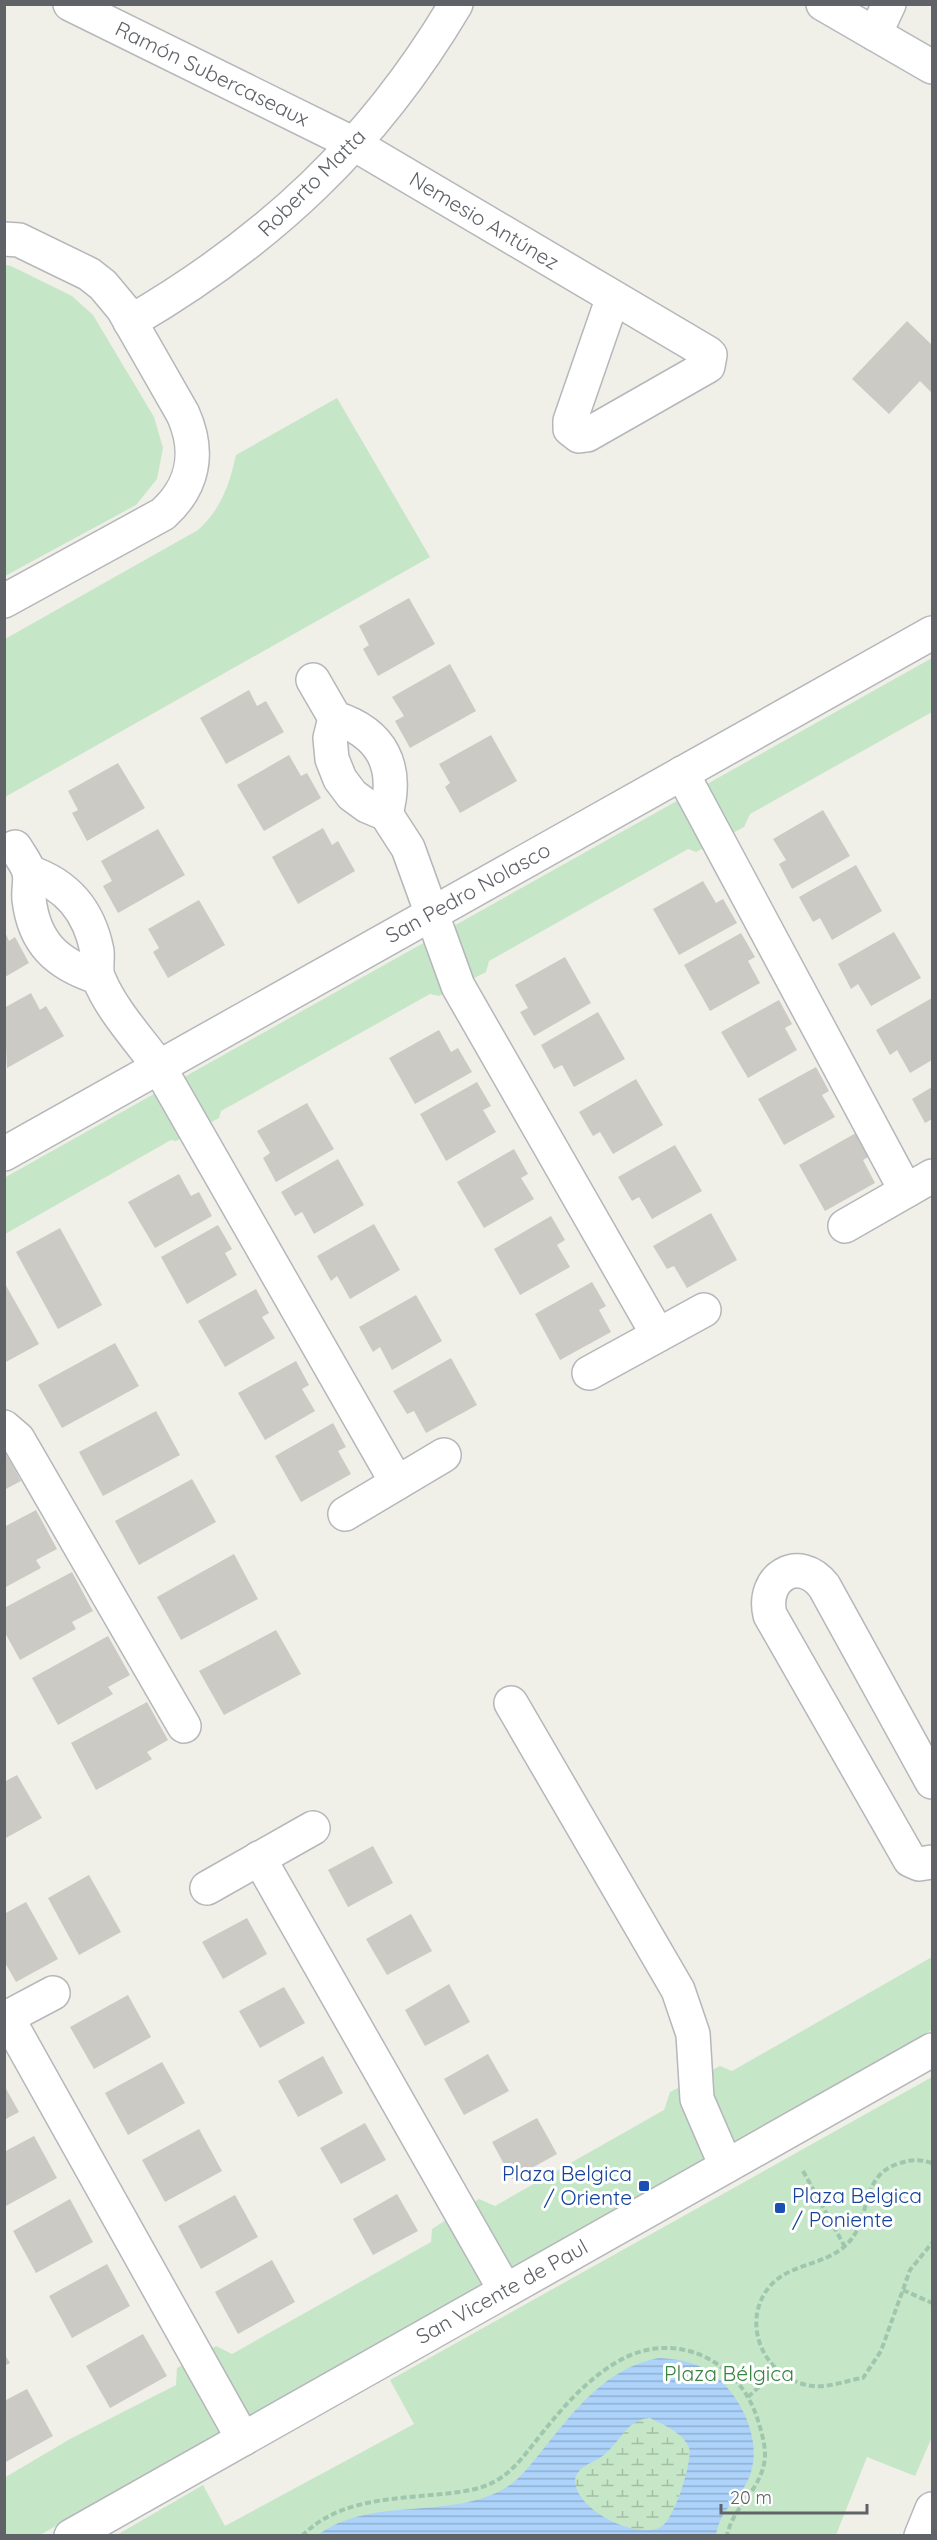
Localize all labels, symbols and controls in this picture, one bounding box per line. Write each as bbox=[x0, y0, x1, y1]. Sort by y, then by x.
street label: Ramón Subercaseaux bbox=[111, 15, 314, 131]
street label: Roberto Matta bbox=[252, 123, 371, 242]
street label: Nemesio Antúnez bbox=[405, 165, 564, 275]
street label: San Pedro Nolasco bbox=[381, 836, 554, 948]
place label: Plaza Belgica / Oriente bbox=[502, 2160, 632, 2210]
marker: Plaza Belgica / Oriente bbox=[637, 2179, 651, 2193]
place label: Plaza Belgica / Poniente bbox=[792, 2182, 922, 2232]
marker: Plaza Belgica / Poniente bbox=[773, 2201, 787, 2215]
street label: San Vicente de Paul bbox=[411, 2233, 592, 2349]
park label: Plaza Bélgica bbox=[664, 2360, 794, 2386]
scale bar bbox=[721, 2477, 866, 2515]
text: 20 m bbox=[730, 2486, 772, 2509]

